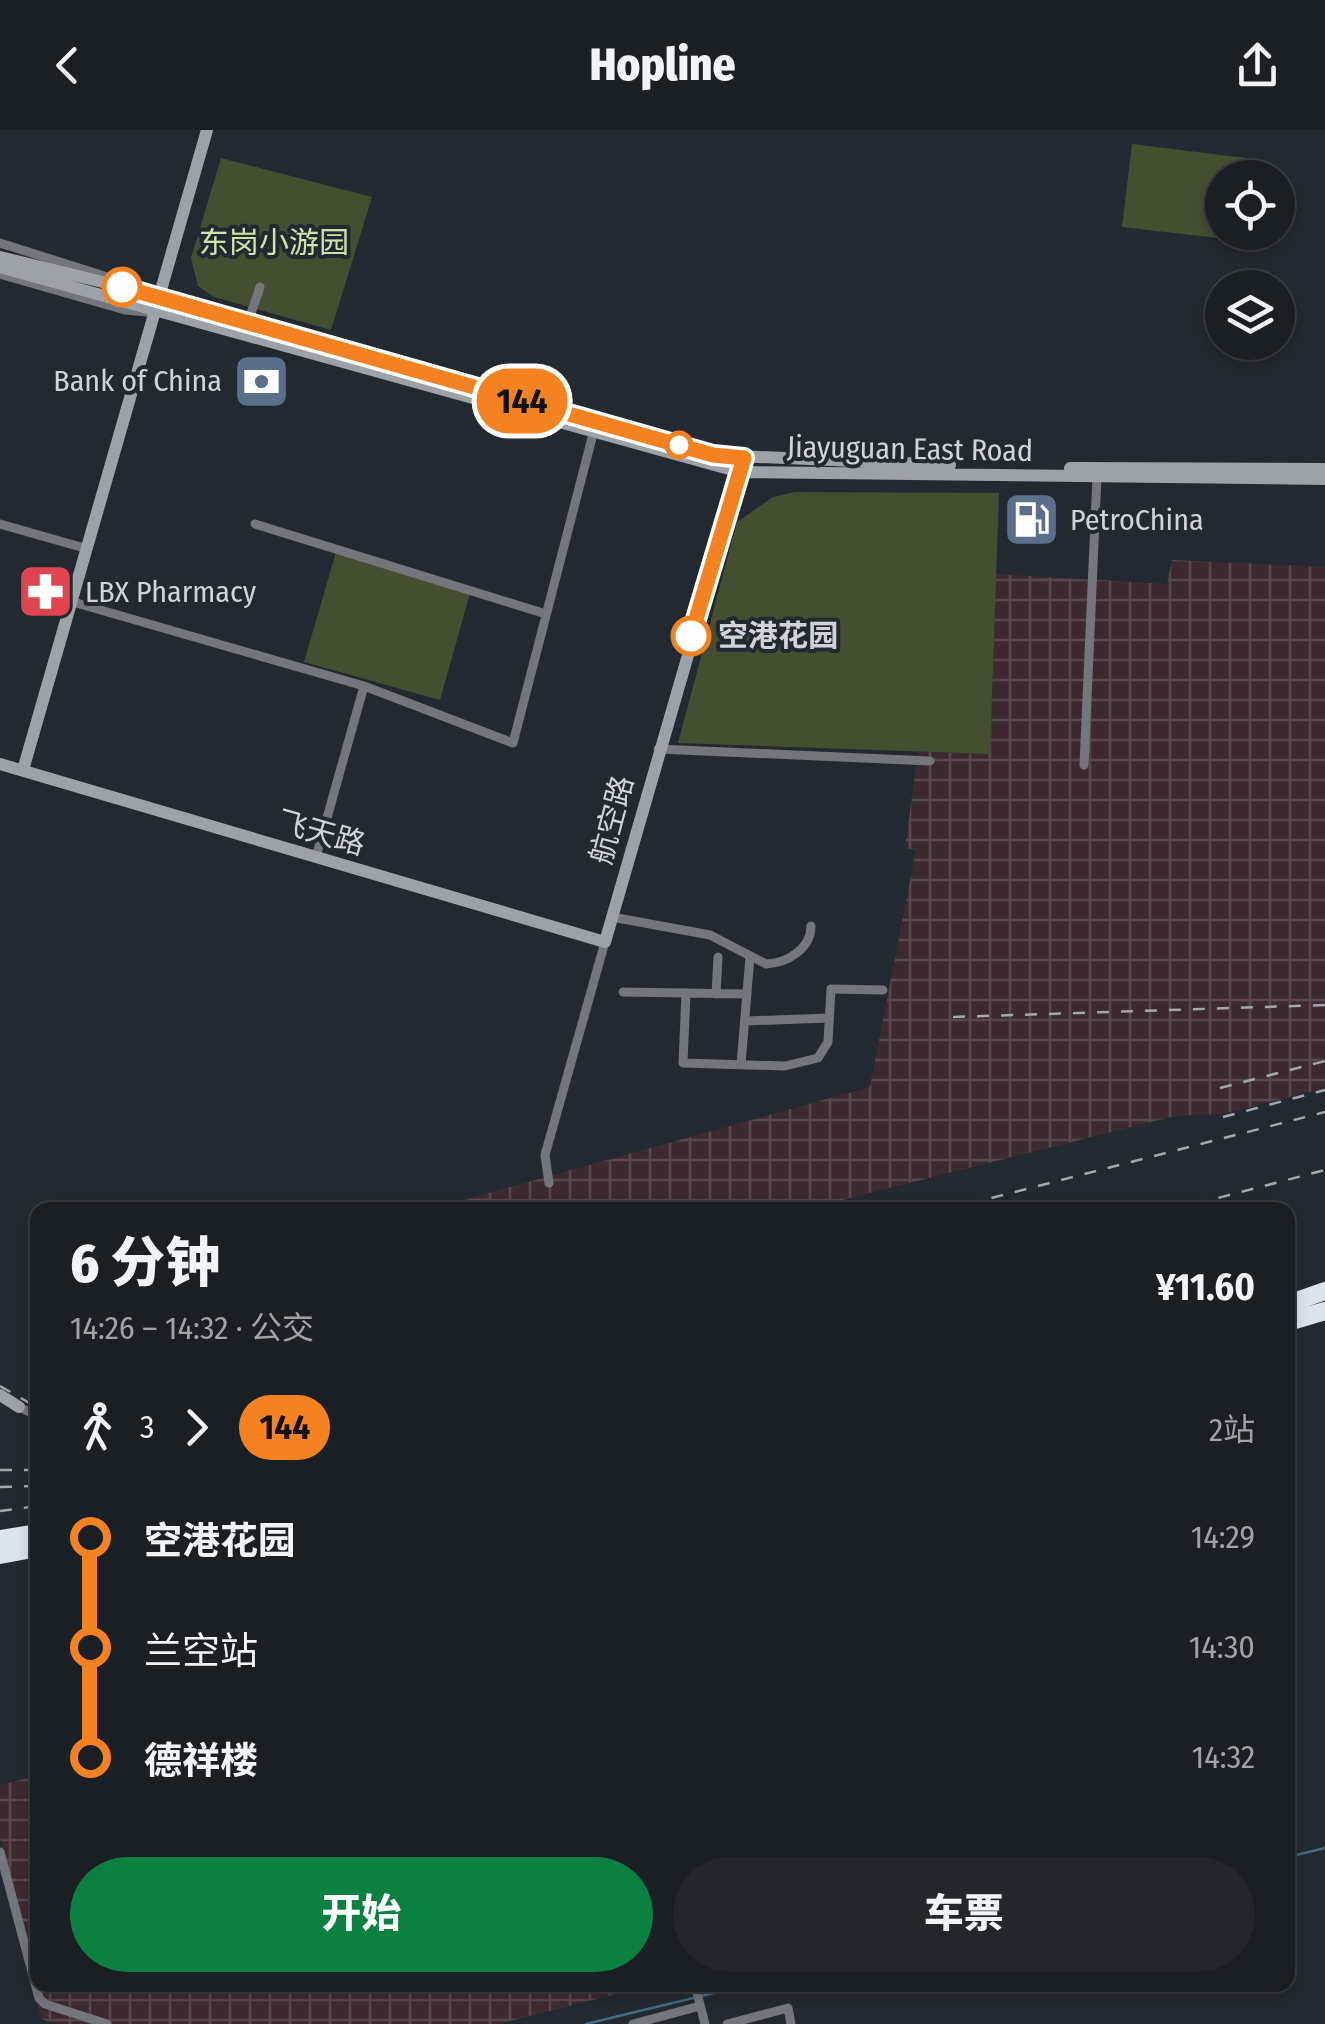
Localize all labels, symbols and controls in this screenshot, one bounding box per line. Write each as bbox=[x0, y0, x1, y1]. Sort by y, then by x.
icon: back bbox=[40, 38, 95, 93]
text: Hopline bbox=[589, 38, 736, 92]
icon: share bbox=[1230, 38, 1285, 93]
map controls bbox=[1205, 160, 1295, 360]
button: locate bbox=[1205, 160, 1295, 250]
park label: 东岗小游园 bbox=[199, 225, 349, 261]
unlabelled marker bbox=[103, 268, 141, 306]
button: layers bbox=[1205, 270, 1295, 360]
bank icon: Bank of China bbox=[231, 351, 291, 411]
place label: Bank of China bbox=[53, 363, 222, 399]
line badge: 144 bbox=[464, 368, 580, 434]
text: 144 bbox=[497, 380, 547, 422]
street label: Jiayuguan East Road bbox=[787, 429, 1033, 469]
unlabelled marker bbox=[666, 432, 692, 458]
fuel station icon: PetroChina bbox=[1001, 490, 1061, 550]
place label: PetroChina bbox=[1070, 502, 1204, 538]
pharmacy icon: LBX Pharmacy bbox=[16, 562, 76, 622]
place label: LBX Pharmacy bbox=[85, 574, 257, 610]
marker: 空港花园 bbox=[672, 617, 710, 655]
place label: 空港花园 bbox=[718, 618, 838, 654]
street label: 航空路 bbox=[583, 772, 641, 868]
street label: 飞天路 bbox=[273, 803, 369, 863]
text: 6 分钟 bbox=[70, 1231, 220, 1297]
text: ¥11.60 bbox=[1156, 1264, 1255, 1310]
text: 14:26 – 14:32 · 公交 bbox=[70, 1309, 314, 1347]
icon: walk bbox=[70, 1400, 125, 1455]
icon: forward bbox=[169, 1400, 224, 1455]
text: 144 bbox=[259, 1406, 310, 1448]
text: 3 bbox=[140, 1408, 154, 1446]
text: 2站 bbox=[1209, 1411, 1255, 1449]
text: 空港花园 bbox=[144, 1518, 296, 1564]
text: 14:29 bbox=[1191, 1518, 1255, 1556]
text: 兰空站 bbox=[144, 1628, 258, 1674]
text: 14:30 bbox=[1189, 1628, 1255, 1666]
text: 德祥楼 bbox=[144, 1738, 258, 1784]
text: 14:32 bbox=[1192, 1738, 1255, 1776]
button: 开始 bbox=[70, 1857, 653, 1972]
button: 车票 bbox=[673, 1857, 1255, 1972]

